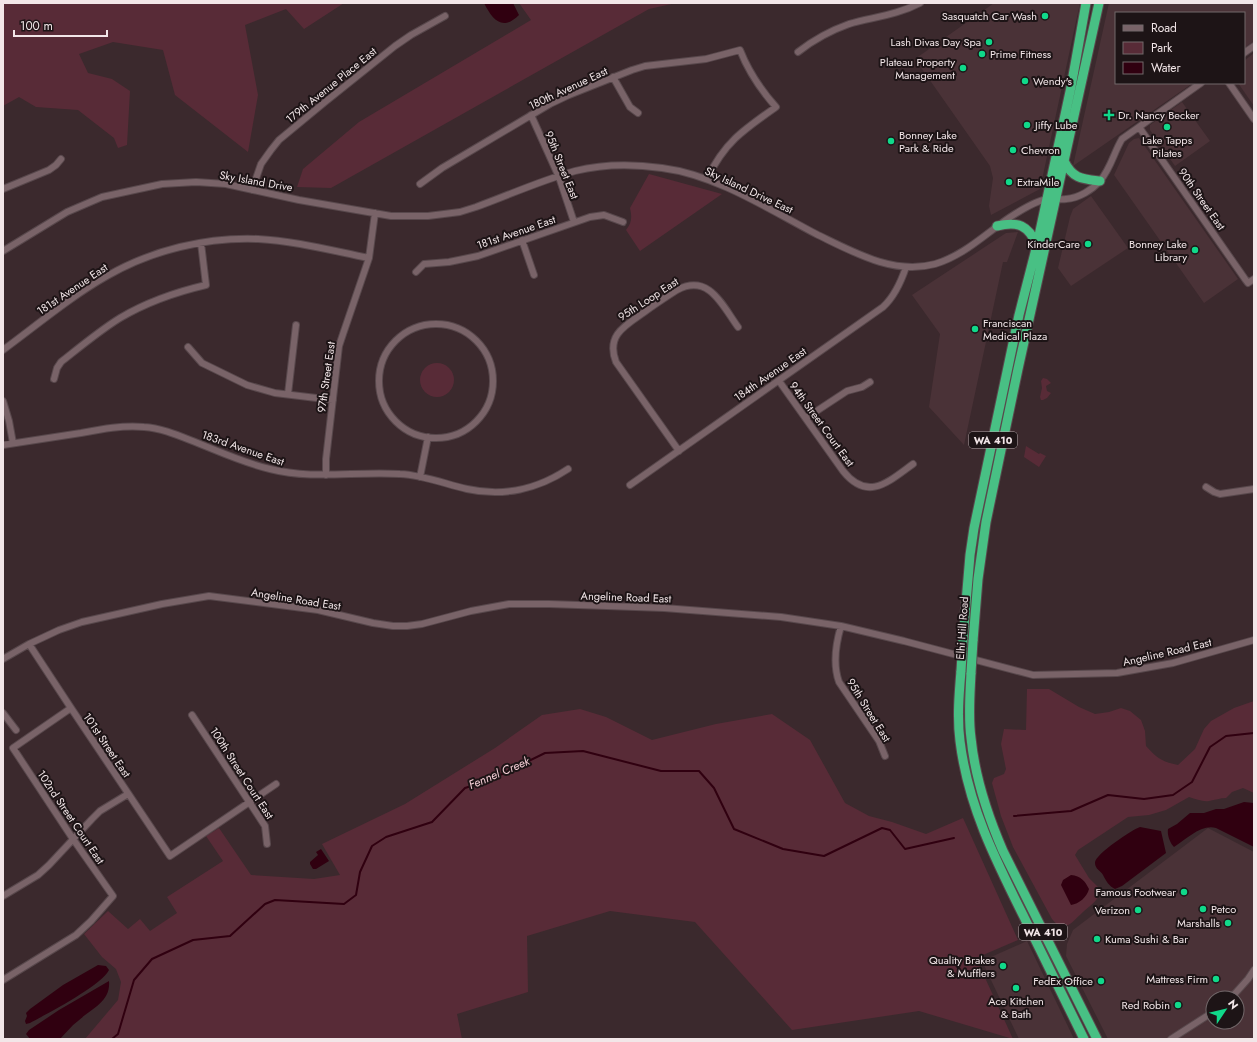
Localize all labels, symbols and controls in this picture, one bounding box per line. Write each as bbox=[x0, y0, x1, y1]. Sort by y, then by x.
place label: Sasquatch Car Wash bbox=[942, 8, 1037, 24]
marker: Sasquatch Car Wash bbox=[1040, 11, 1050, 21]
scale bar bbox=[14, 12, 107, 38]
legend bbox=[1115, 12, 1245, 84]
text: 100 m bbox=[20, 17, 53, 35]
text: Road bbox=[1151, 19, 1177, 37]
place label: Lash Divas Day Spa bbox=[891, 34, 981, 50]
marker: Lash Divas Day Spa bbox=[984, 37, 994, 47]
text: Park bbox=[1151, 39, 1173, 57]
street label: 179th Avenue Place East bbox=[282, 43, 380, 127]
place label: Prime Fitness bbox=[990, 46, 1052, 62]
marker: Prime Fitness bbox=[977, 49, 987, 59]
place label: Plateau Property Management bbox=[880, 54, 955, 83]
text: Water bbox=[1151, 59, 1182, 77]
street label: 180th Avenue East bbox=[526, 63, 610, 113]
marker: Plateau Property Management bbox=[958, 63, 968, 73]
place label: Wendy's bbox=[1033, 73, 1073, 89]
marker: Wendy's bbox=[1020, 76, 1030, 86]
place label: Dr. Nancy Becker bbox=[1118, 107, 1200, 123]
marker: Dr. Nancy Becker bbox=[1103, 109, 1115, 121]
place label: Jiffy Lube bbox=[1033, 117, 1078, 133]
marker: Jiffy Lube bbox=[1022, 120, 1032, 130]
marker: Lake Tapps Pilates bbox=[1162, 122, 1172, 132]
place label: Bonney Lake Park & Ride bbox=[899, 127, 957, 156]
street label: 95th Street East bbox=[541, 129, 583, 202]
place label: Lake Tapps Pilates bbox=[1142, 132, 1193, 161]
marker: Bonney Lake Park & Ride bbox=[886, 136, 896, 146]
place label: Chevron bbox=[1021, 142, 1060, 158]
marker: Chevron bbox=[1008, 145, 1018, 155]
street label: Sky Island Drive East bbox=[702, 163, 796, 218]
street label: 90th Street East bbox=[1175, 165, 1230, 234]
street label: Sky Island Drive bbox=[218, 167, 294, 195]
place label: ExtraMile bbox=[1017, 174, 1060, 190]
marker: ExtraMile bbox=[1004, 177, 1014, 187]
street label: 181st Avenue East bbox=[475, 211, 558, 253]
place label: KinderCare bbox=[1027, 236, 1080, 252]
place label: Bonney Lake Library bbox=[1129, 236, 1187, 265]
marker: KinderCare bbox=[1083, 239, 1093, 249]
marker: Bonney Lake Library bbox=[1190, 245, 1200, 255]
street label: 181st Avenue East bbox=[33, 259, 111, 319]
street label: 95th Loop East bbox=[615, 273, 682, 325]
place label: Franciscan Medical Plaza bbox=[983, 315, 1047, 344]
marker: Franciscan Medical Plaza bbox=[970, 324, 980, 334]
street label: 97th Street East bbox=[313, 340, 339, 413]
street label: 184th Avenue East bbox=[731, 343, 810, 405]
street label: 94th Street Court East bbox=[786, 378, 858, 470]
street label: 183rd Avenue East bbox=[200, 426, 287, 470]
road number: WA 410 bbox=[969, 432, 1017, 448]
street label: Angeline Road East bbox=[250, 584, 342, 614]
street label: Angeline Road East bbox=[580, 587, 672, 607]
street label: Elhi Hill Road bbox=[952, 596, 972, 660]
street label: Angeline Road East bbox=[1121, 634, 1213, 670]
street label: 95th Street East bbox=[843, 675, 895, 745]
street label: 101st Street East bbox=[79, 710, 135, 781]
street label: 100th Street Court East bbox=[206, 724, 278, 822]
water label: Fennel Creek bbox=[466, 752, 533, 794]
street label: 102nd Street Court East bbox=[34, 767, 109, 867]
place label: Famous Footwear bbox=[1096, 884, 1176, 900]
marker: Famous Footwear bbox=[1179, 887, 1189, 897]
place label: Petco bbox=[1211, 901, 1236, 917]
place label: Verizon bbox=[1095, 902, 1130, 918]
marker: Petco bbox=[1198, 904, 1208, 914]
marker: Verizon bbox=[1133, 905, 1143, 915]
place label: Marshalls bbox=[1177, 915, 1221, 931]
marker: Marshalls bbox=[1223, 918, 1233, 928]
road number: WA 410 bbox=[1019, 924, 1067, 940]
place label: Kuma Sushi & Bar bbox=[1105, 931, 1188, 947]
marker: Kuma Sushi & Bar bbox=[1092, 934, 1102, 944]
place label: Quality Brakes & Mufflers bbox=[929, 952, 996, 981]
marker: Quality Brakes & Mufflers bbox=[998, 961, 1008, 971]
place label: Mattress Firm bbox=[1146, 971, 1208, 987]
place label: FedEx Office bbox=[1033, 973, 1093, 989]
marker: Mattress Firm bbox=[1211, 974, 1221, 984]
marker: FedEx Office bbox=[1096, 976, 1106, 986]
marker: Ace Kitchen & Bath bbox=[1011, 983, 1021, 993]
north arrow bbox=[1205, 990, 1245, 1030]
place label: Ace Kitchen & Bath bbox=[988, 993, 1044, 1022]
text: N bbox=[1224, 996, 1242, 1012]
place label: Red Robin bbox=[1122, 997, 1170, 1013]
marker: Red Robin bbox=[1173, 1000, 1183, 1010]

